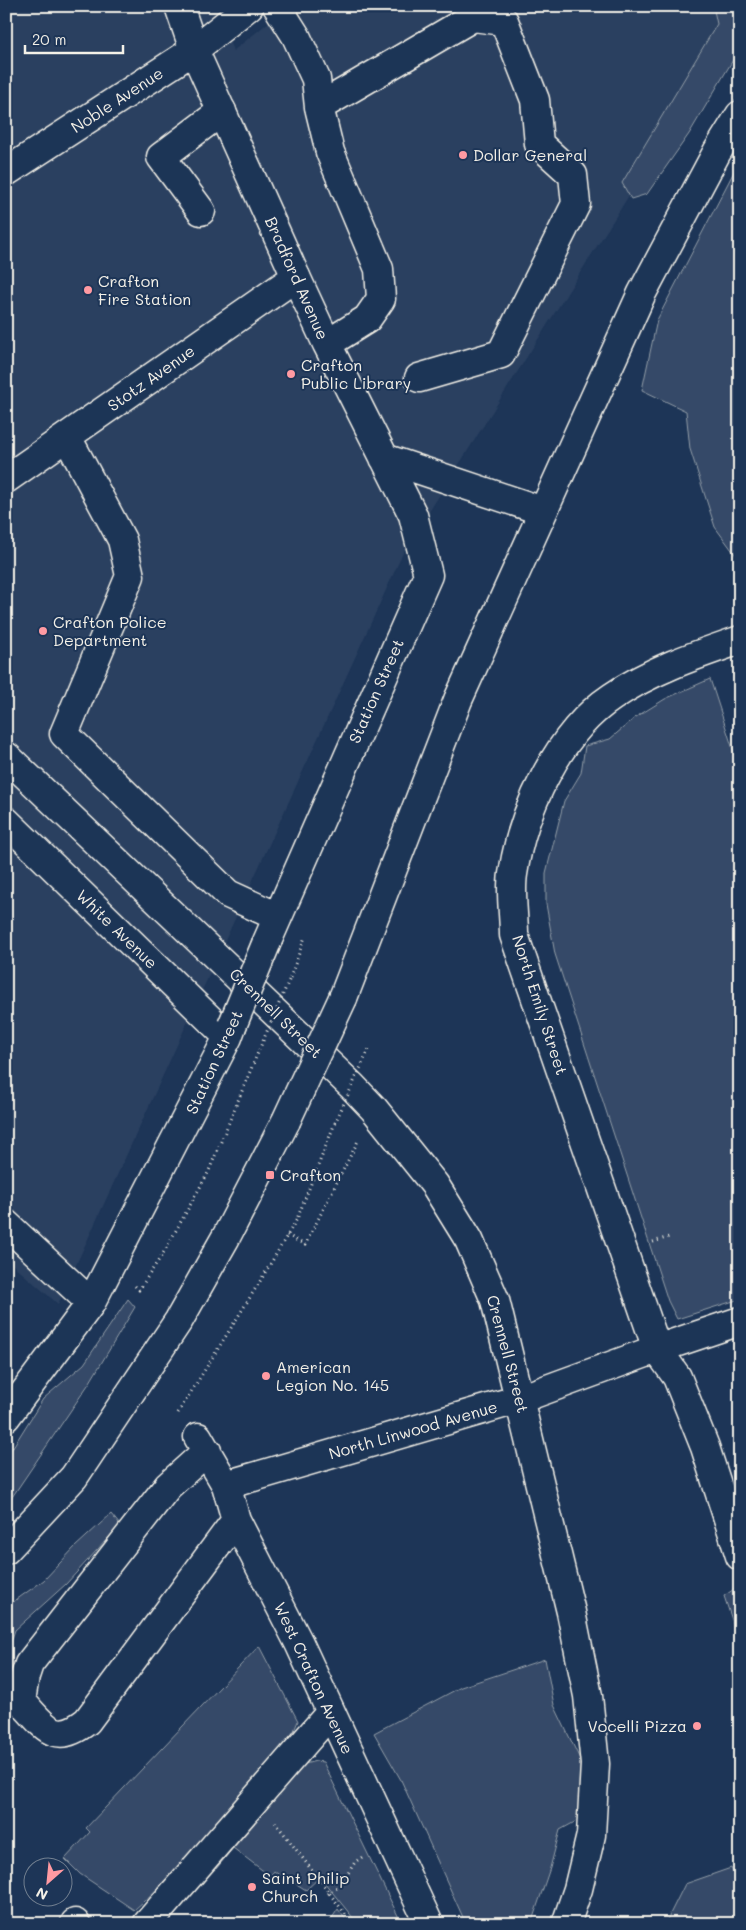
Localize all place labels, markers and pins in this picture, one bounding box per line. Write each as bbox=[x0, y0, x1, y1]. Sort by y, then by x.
place label: Dollar General bbox=[473, 144, 587, 165]
marker: Dollar General bbox=[457, 149, 469, 161]
place label: Crafton Fire Station bbox=[98, 270, 191, 309]
marker: Crafton Fire Station bbox=[82, 284, 94, 296]
place label: Crafton Public Library bbox=[301, 354, 411, 393]
marker: Crafton Public Library bbox=[285, 368, 297, 380]
place label: Crafton Police Department bbox=[53, 611, 167, 650]
marker: Crafton Police Department bbox=[37, 625, 49, 637]
place label: Crafton bbox=[280, 1164, 341, 1185]
marker: Crafton bbox=[264, 1169, 276, 1181]
place label: American Legion No. 145 bbox=[276, 1356, 389, 1395]
marker: American Legion No. 145 bbox=[260, 1370, 272, 1382]
place label: Vocelli Pizza bbox=[587, 1715, 687, 1736]
marker: Vocelli Pizza bbox=[691, 1720, 703, 1732]
place label: Saint Philip Church bbox=[262, 1867, 350, 1906]
marker: Saint Philip Church bbox=[246, 1881, 258, 1893]

